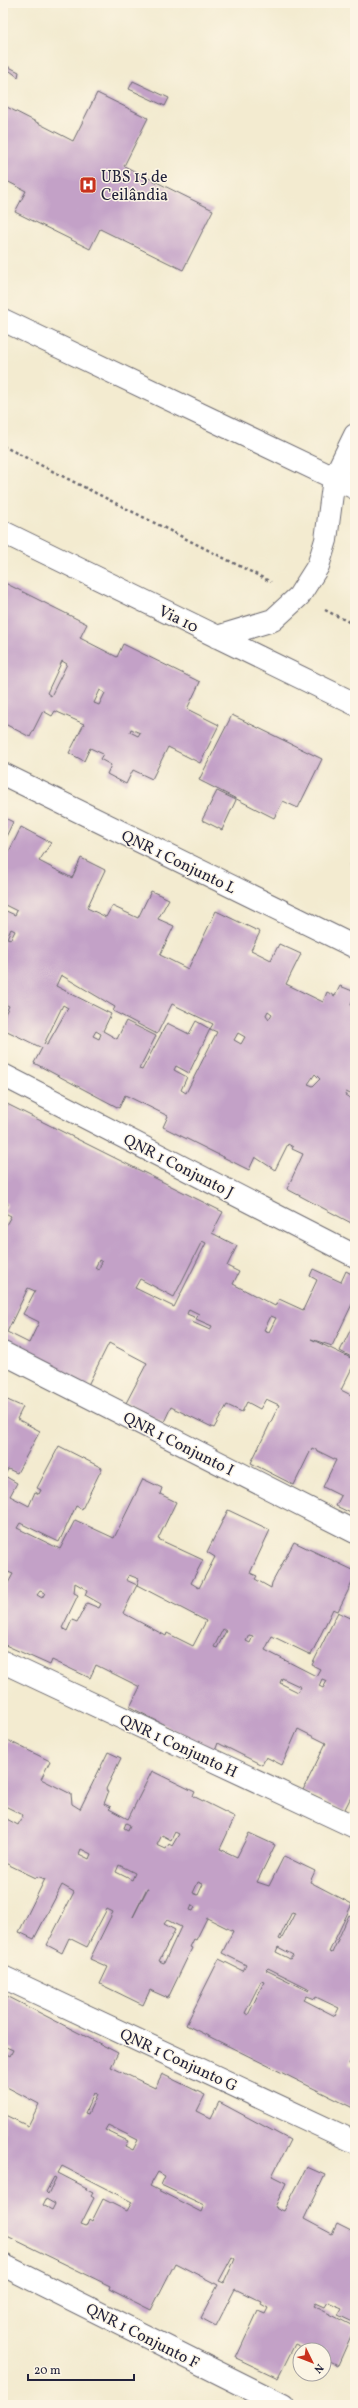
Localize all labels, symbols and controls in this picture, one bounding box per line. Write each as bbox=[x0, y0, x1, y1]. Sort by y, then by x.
place label: UBS 15 de Ceilândia bbox=[101, 167, 168, 207]
hospital icon: UBS 15 de Ceilândia bbox=[78, 175, 98, 195]
street label: Via 10 bbox=[154, 601, 202, 639]
street label: QNR 1 Conjunto L bbox=[117, 826, 239, 900]
street label: QNR 1 Conjunto J bbox=[119, 1129, 237, 1204]
street label: QNR 1 Conjunto I bbox=[119, 1407, 237, 1482]
street label: QNR 1 Conjunto H bbox=[116, 1710, 241, 1784]
street label: QNR 1 Conjunto G bbox=[116, 2024, 241, 2098]
street label: QNR 1 Conjunto F bbox=[81, 2299, 203, 2375]
north arrow bbox=[292, 2342, 332, 2382]
scale bar bbox=[28, 2356, 134, 2382]
text: N bbox=[310, 2360, 326, 2376]
text: 20 m bbox=[34, 2363, 61, 2379]

